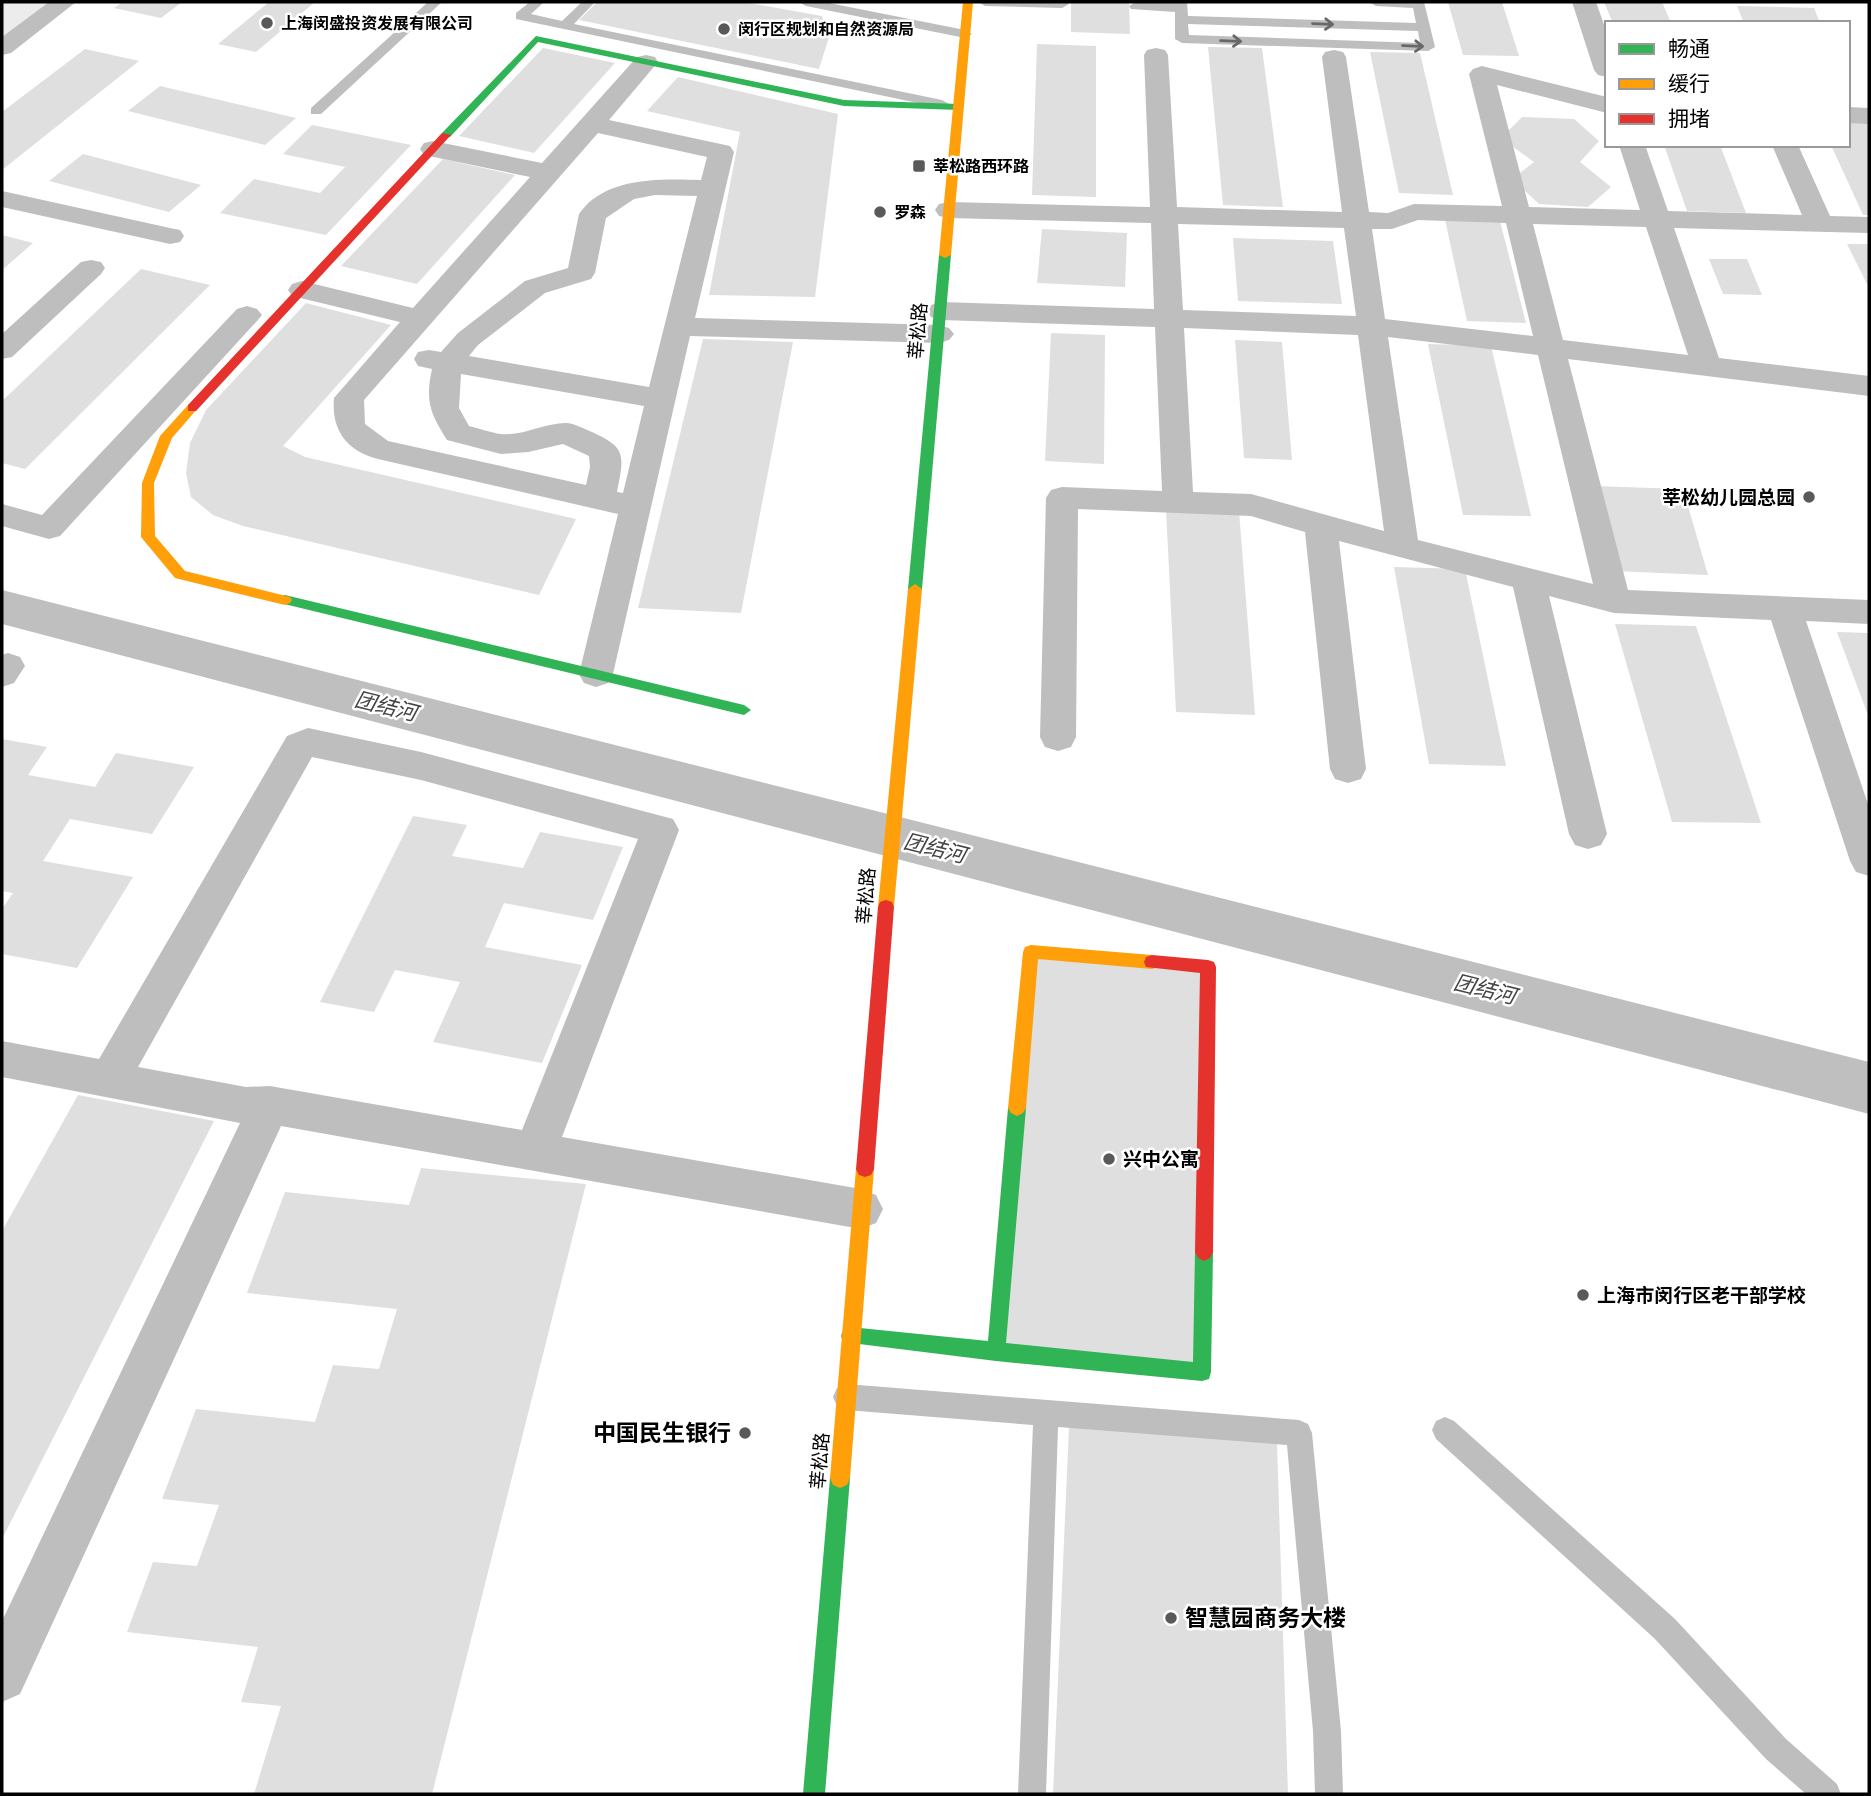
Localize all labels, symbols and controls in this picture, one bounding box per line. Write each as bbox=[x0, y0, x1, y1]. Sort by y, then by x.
place label: 上海闵盛投资发展有限公司 bbox=[281, 13, 473, 33]
marker: 上海闵盛投资发展有限公司 bbox=[259, 15, 275, 31]
one-way arrow bbox=[1312, 18, 1335, 31]
place label: 闵行区规划和自然资源局 bbox=[738, 19, 914, 39]
marker: 闵行区规划和自然资源局 bbox=[716, 21, 732, 37]
legend bbox=[1605, 21, 1850, 147]
one-way arrow bbox=[1219, 34, 1242, 48]
text: 畅通 bbox=[1668, 36, 1710, 61]
one-way arrow bbox=[1401, 40, 1424, 53]
text: 缓行 bbox=[1668, 71, 1710, 96]
text: 拥堵 bbox=[1668, 106, 1710, 131]
place label: 莘松路西环路 bbox=[933, 156, 1029, 176]
marker: 莘松路西环路 bbox=[911, 158, 927, 174]
place label: 罗森 bbox=[894, 202, 926, 222]
marker: 罗森 bbox=[872, 204, 888, 220]
street label: 莘松路 bbox=[904, 302, 932, 360]
place label: 莘松幼儿园总园 bbox=[1662, 486, 1795, 509]
marker: 莘松幼儿园总园 bbox=[1801, 489, 1817, 505]
water label: 团结河 bbox=[352, 686, 423, 727]
water label: 团结河 bbox=[901, 828, 972, 869]
street label: 莘松路 bbox=[852, 867, 880, 925]
water label: 团结河 bbox=[1451, 969, 1522, 1010]
place label: 兴中公寓 bbox=[1123, 1148, 1199, 1171]
marker: 兴中公寓 bbox=[1101, 1151, 1117, 1167]
place label: 上海市闵行区老干部学校 bbox=[1597, 1284, 1806, 1307]
marker: 上海市闵行区老干部学校 bbox=[1575, 1287, 1591, 1303]
place label: 中国民生银行 bbox=[593, 1419, 731, 1447]
marker: 中国民生银行 bbox=[737, 1425, 753, 1441]
street label: 莘松路 bbox=[806, 1432, 834, 1490]
place label: 智慧园商务大楼 bbox=[1185, 1604, 1346, 1632]
marker: 智慧园商务大楼 bbox=[1163, 1610, 1179, 1626]

